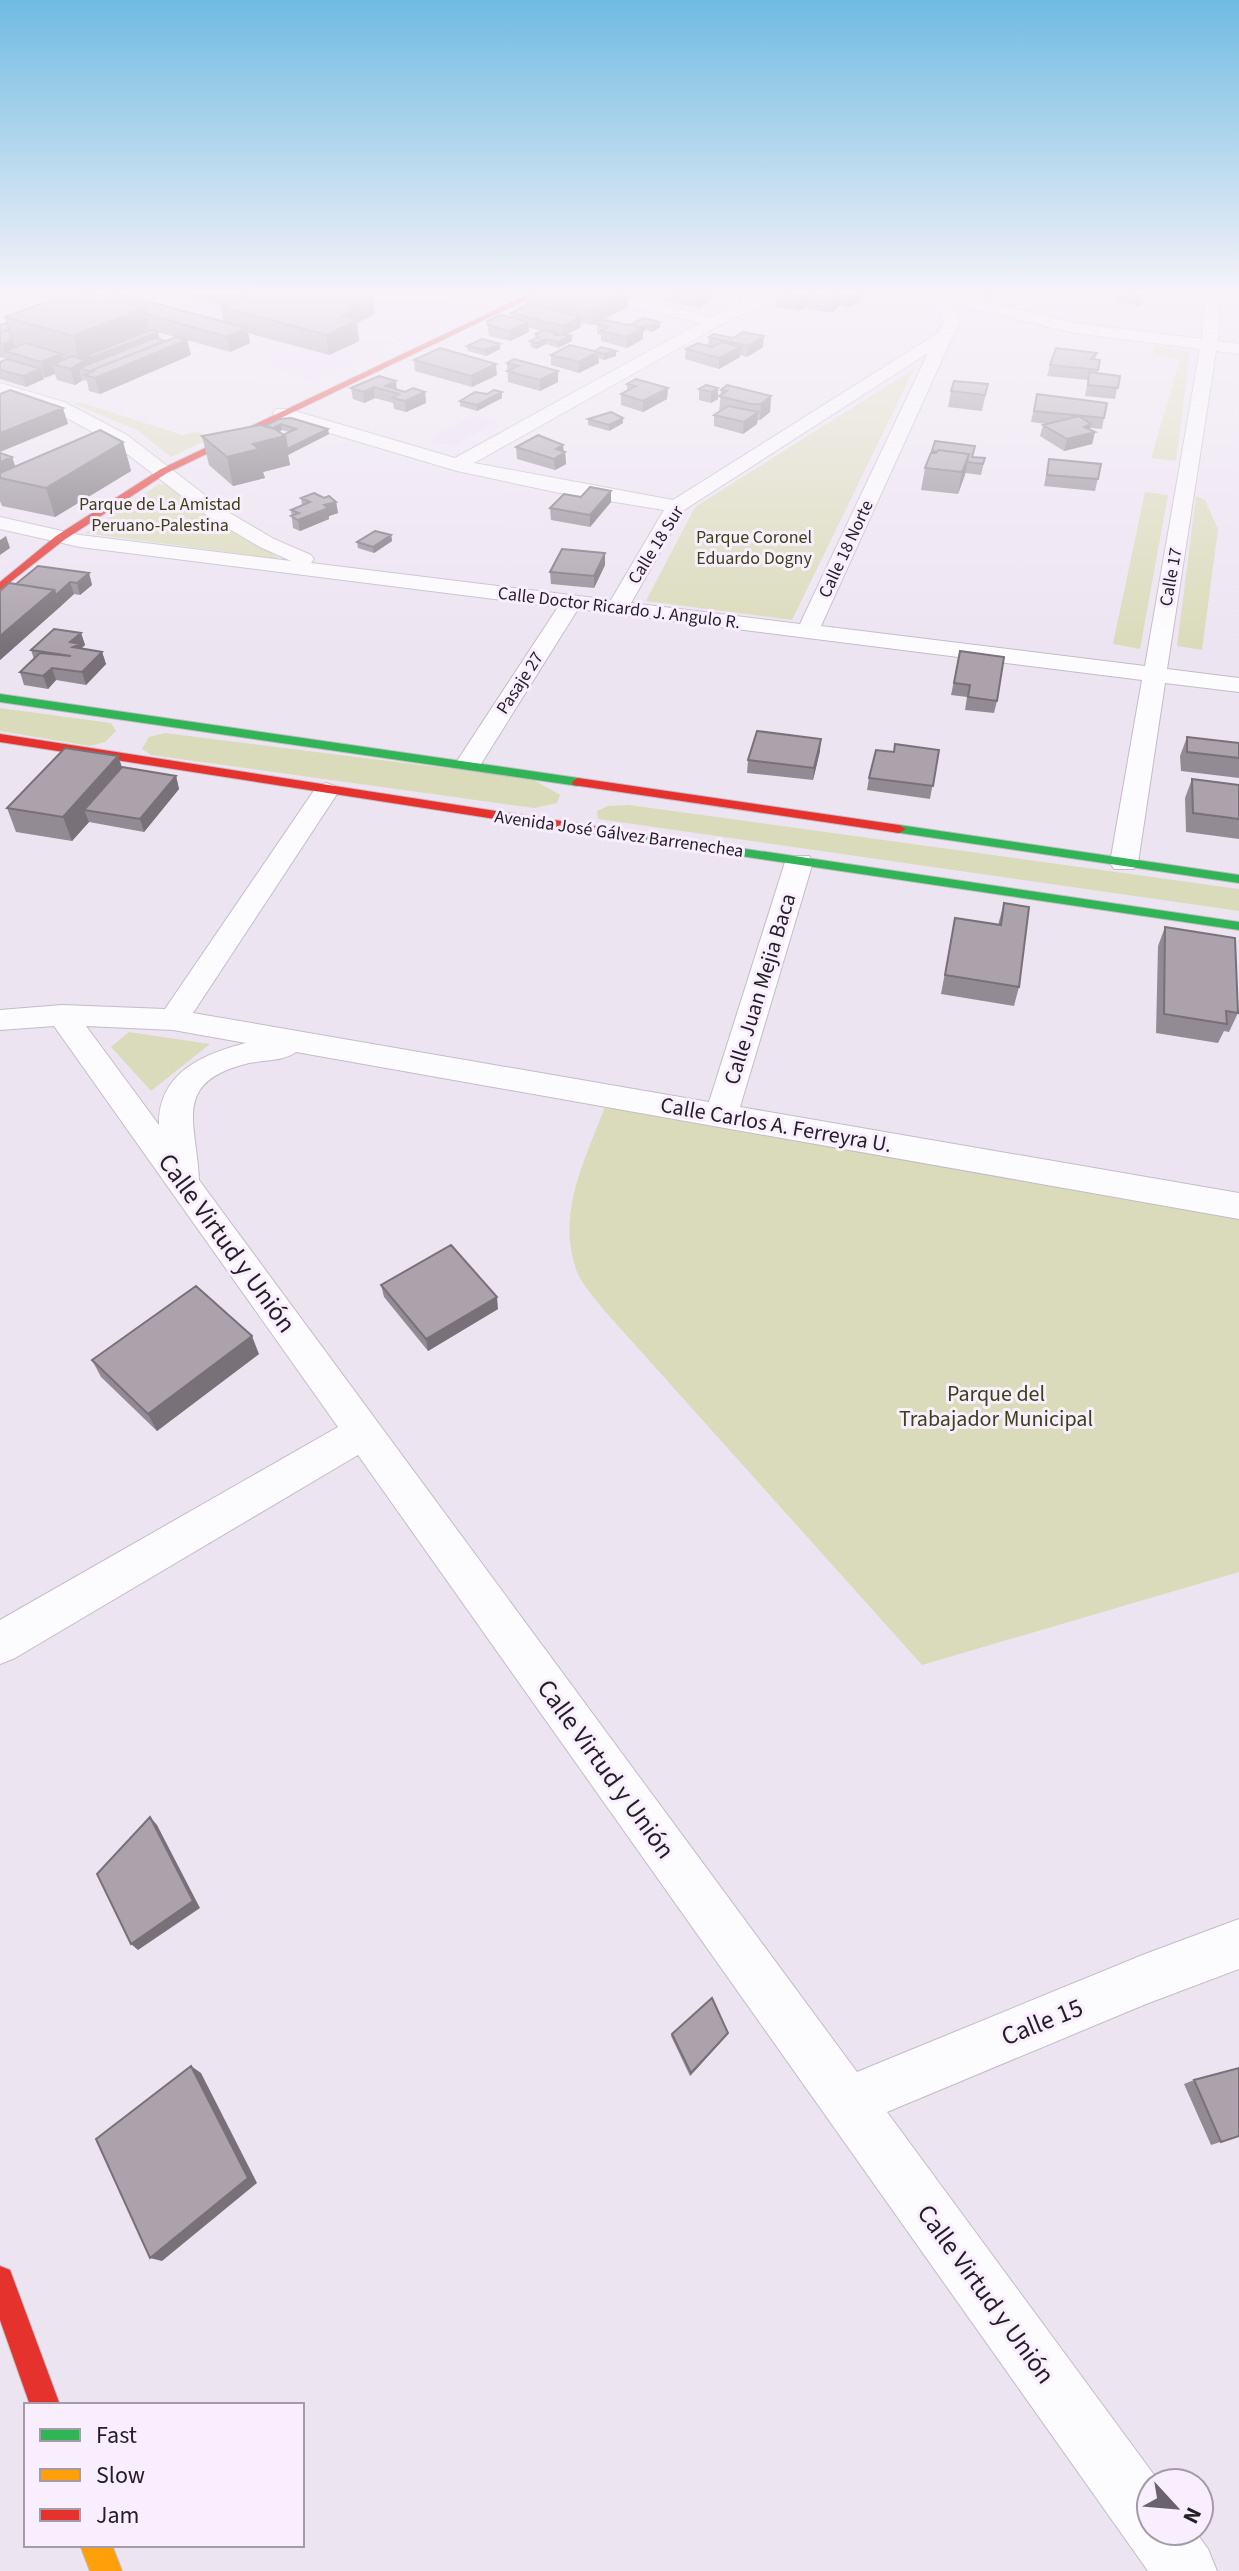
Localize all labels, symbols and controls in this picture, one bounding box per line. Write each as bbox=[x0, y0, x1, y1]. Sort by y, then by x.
park label: Parque de La Amistad Peruano-Palestina bbox=[79, 492, 241, 538]
street label: Calle 18 Norte bbox=[812, 496, 880, 602]
street label: Calle 18 Sur bbox=[622, 500, 690, 589]
park label: Parque Coronel Eduardo Dogny bbox=[696, 525, 812, 571]
street label: Calle 17 bbox=[1154, 546, 1188, 608]
street label: Calle Doctor Ricardo J. Angulo R. bbox=[496, 581, 742, 635]
street label: Pasaje 27 bbox=[490, 647, 550, 719]
street label: Avenida José Gálvez Barrenechea bbox=[493, 804, 745, 864]
street label: Calle Juan Mejia Baca bbox=[716, 889, 804, 1089]
street label: Calle Carlos A. Ferreyra U. bbox=[658, 1089, 894, 1161]
street label: Calle Virtud y Unión bbox=[149, 1146, 305, 1340]
park label: Parque del Trabajador Municipal bbox=[899, 1378, 1093, 1435]
street label: Calle Virtud y Unión bbox=[528, 1672, 684, 1866]
street label: Calle 15 bbox=[996, 1989, 1088, 2055]
street label: Calle Virtud y Unión bbox=[908, 2197, 1064, 2391]
legend bbox=[24, 2403, 304, 2547]
text: Fast bbox=[96, 2418, 137, 2453]
text: Slow bbox=[96, 2458, 145, 2493]
north arrow bbox=[1135, 2467, 1215, 2547]
text: Jam bbox=[96, 2498, 140, 2533]
text: N bbox=[1174, 2502, 1210, 2529]

